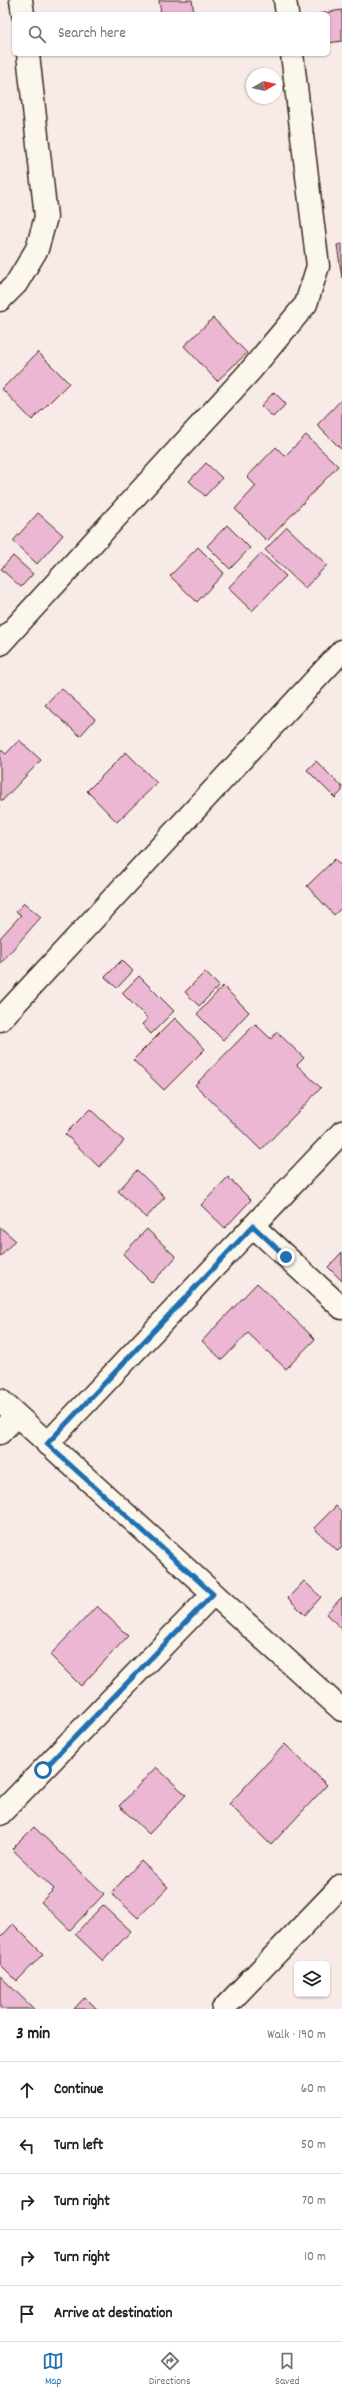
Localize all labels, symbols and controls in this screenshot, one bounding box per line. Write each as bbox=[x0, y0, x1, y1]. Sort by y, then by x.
search box bbox=[12, 12, 330, 56]
icon: search bbox=[26, 23, 48, 45]
text: Search here bbox=[58, 23, 126, 45]
north arrow bbox=[246, 68, 282, 104]
route end bbox=[277, 1248, 295, 1266]
route start bbox=[34, 1761, 52, 1779]
map controls bbox=[294, 1961, 330, 1997]
button: layers bbox=[294, 1961, 330, 1997]
text: 3 min bbox=[16, 2023, 50, 2047]
text: Walk · 190 m bbox=[267, 2026, 326, 2045]
icon: ahead bbox=[16, 2079, 38, 2101]
text: Continue bbox=[54, 2079, 103, 2101]
text: 60 m bbox=[301, 2080, 326, 2099]
icon: left bbox=[16, 2135, 38, 2157]
text: Turn left bbox=[54, 2135, 103, 2157]
text: 50 m bbox=[301, 2136, 326, 2155]
icon: right bbox=[16, 2191, 38, 2213]
text: Turn right bbox=[54, 2191, 110, 2213]
text: 70 m bbox=[302, 2192, 326, 2211]
icon: right bbox=[16, 2247, 38, 2269]
text: Turn right bbox=[54, 2247, 110, 2269]
text: 10 m bbox=[304, 2248, 326, 2267]
icon: arrive bbox=[16, 2303, 38, 2325]
text: Arrive at destination bbox=[54, 2303, 172, 2325]
tab: Map bbox=[42, 2350, 64, 2390]
tab: Directions bbox=[149, 2350, 191, 2390]
tab: Saved bbox=[275, 2350, 300, 2390]

